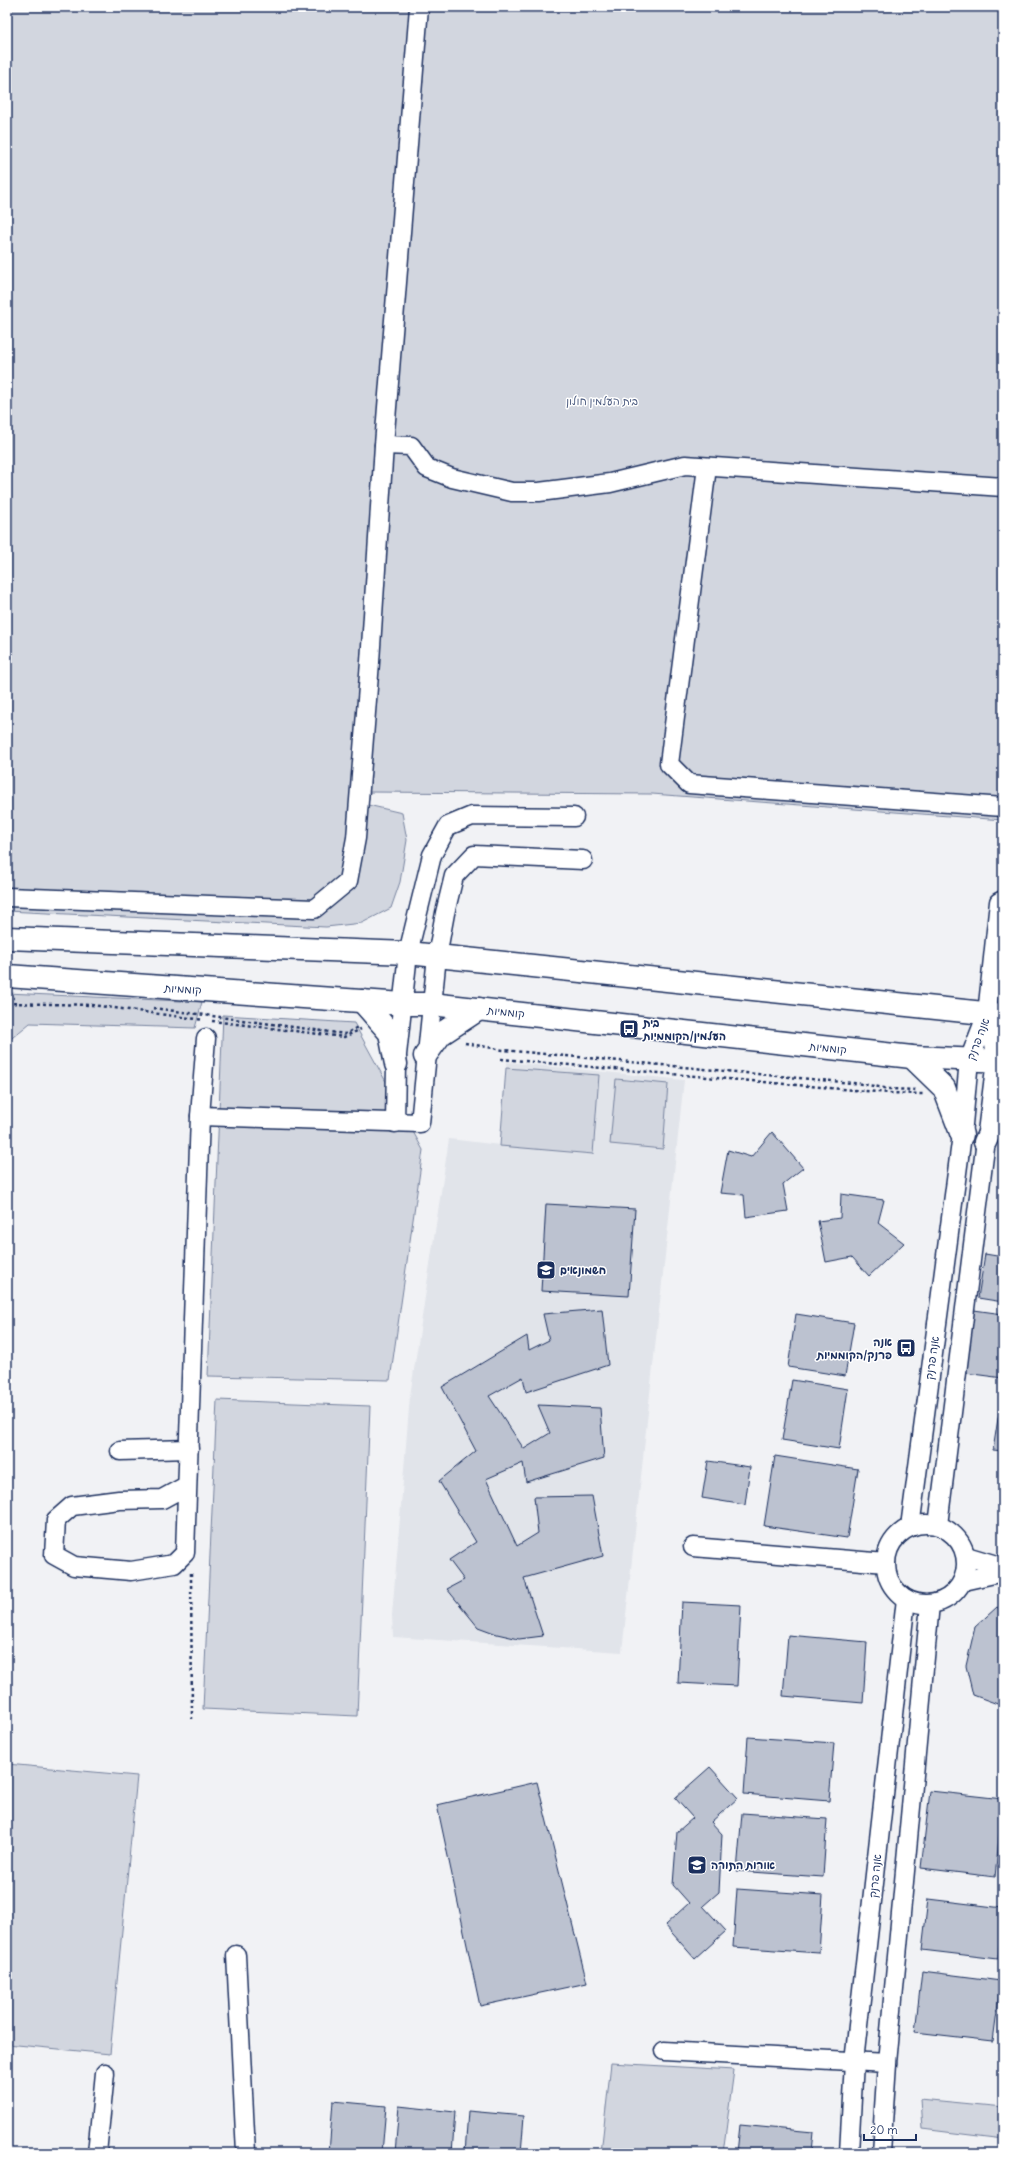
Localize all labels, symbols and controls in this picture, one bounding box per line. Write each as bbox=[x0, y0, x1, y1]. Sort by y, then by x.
park label: בית העלמין חולון bbox=[566, 394, 638, 408]
street label: קוממיות bbox=[163, 981, 202, 997]
street label: קוממיות bbox=[486, 1003, 526, 1021]
street label: אנה פרנק bbox=[964, 1015, 993, 1062]
place label: בית העלמין/הקוממיות bbox=[642, 1016, 726, 1043]
bus stop icon: בית העלמין/הקוממיות bbox=[618, 1018, 640, 1040]
street label: קוממיות bbox=[808, 1039, 848, 1057]
school or university icon: חשמונאים bbox=[535, 1259, 557, 1281]
place label: חשמונאים bbox=[560, 1263, 606, 1277]
place label: אנה פרנק/הקוממיות bbox=[816, 1335, 892, 1362]
street label: אנה פרנק bbox=[922, 1335, 942, 1381]
bus stop icon: אנה פרנק/הקוממיות bbox=[895, 1337, 917, 1359]
street label: אנה פרנק bbox=[866, 1853, 884, 1899]
school or university icon: אורות התורה bbox=[686, 1854, 708, 1876]
place label: אורות התורה bbox=[711, 1858, 775, 1872]
scale bar bbox=[864, 2116, 916, 2142]
text: 20 m bbox=[870, 2122, 898, 2137]

